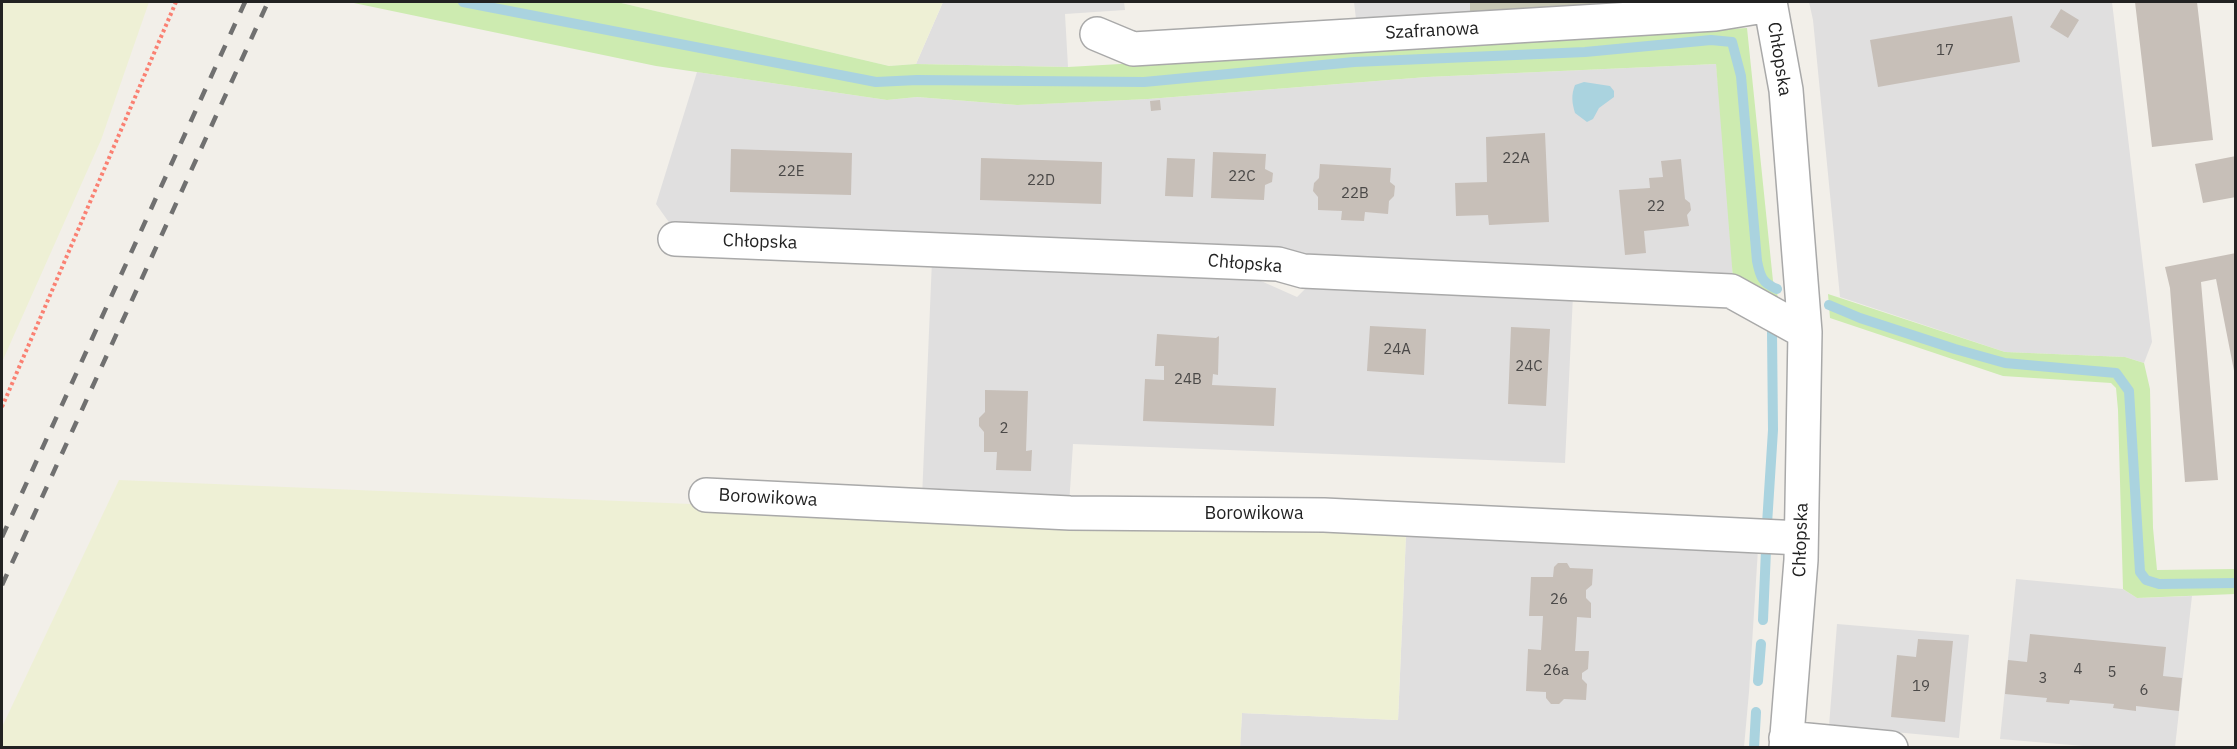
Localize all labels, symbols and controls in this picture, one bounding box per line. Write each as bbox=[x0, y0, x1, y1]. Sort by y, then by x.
street label: Szafranowa bbox=[1385, 18, 1479, 44]
street label: Chłopska bbox=[1762, 20, 1796, 98]
house number: 17 bbox=[1936, 42, 1954, 60]
house number: 22A bbox=[1502, 150, 1530, 168]
house number: 22E bbox=[778, 163, 804, 181]
house number: 22C bbox=[1228, 168, 1256, 186]
house number: 22D bbox=[1027, 172, 1055, 190]
house number: 22B bbox=[1341, 185, 1369, 203]
house number: 22 bbox=[1647, 198, 1665, 216]
street label: Chłopska bbox=[722, 230, 798, 254]
street label: Chłopska bbox=[1207, 250, 1283, 278]
house number: 24A bbox=[1383, 341, 1411, 359]
house number: 24C bbox=[1515, 358, 1543, 376]
house number: 24B bbox=[1174, 371, 1202, 389]
house number: 2 bbox=[1000, 420, 1008, 438]
street label: Borowikowa bbox=[718, 485, 818, 511]
street label: Chłopska bbox=[1789, 502, 1813, 578]
street label: Borowikowa bbox=[1204, 503, 1304, 525]
house number: 26 bbox=[1550, 591, 1568, 609]
house number: 4 bbox=[2074, 661, 2082, 679]
house number: 26a bbox=[1543, 662, 1569, 680]
house number: 5 bbox=[2108, 664, 2116, 682]
house number: 3 bbox=[2039, 670, 2047, 688]
house number: 19 bbox=[1912, 678, 1930, 696]
house number: 6 bbox=[2140, 682, 2148, 700]

